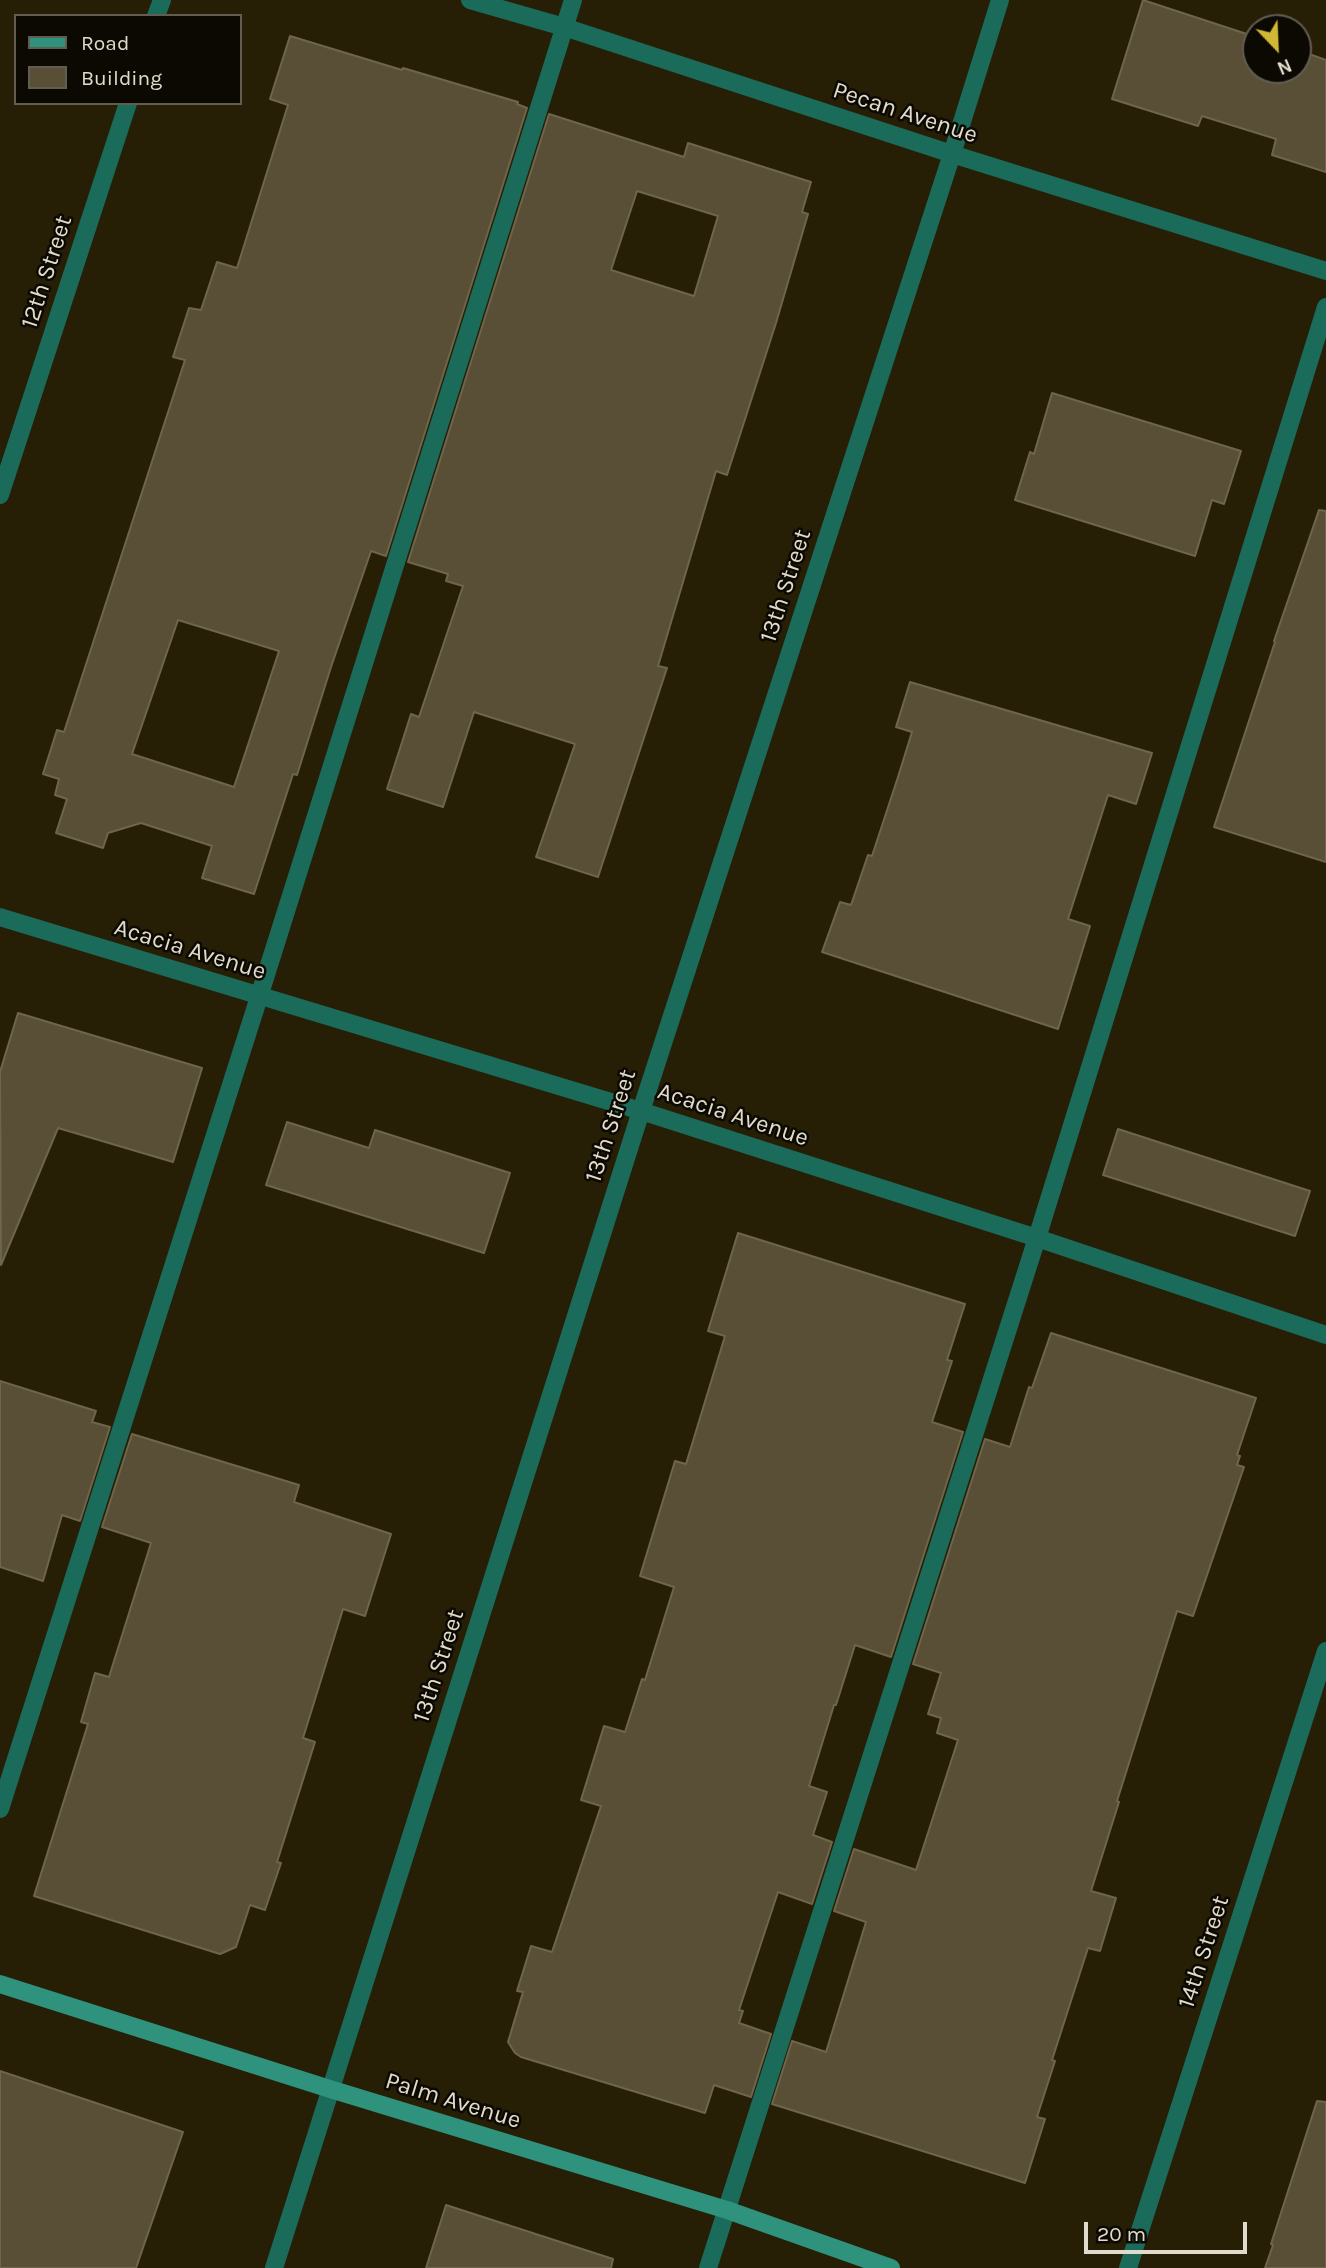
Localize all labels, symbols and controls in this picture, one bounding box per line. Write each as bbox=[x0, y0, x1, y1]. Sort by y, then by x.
legend bbox=[14, 14, 242, 105]
north arrow bbox=[1242, 14, 1312, 84]
text: Road bbox=[81, 31, 129, 55]
text: N bbox=[1274, 54, 1295, 79]
text: Building bbox=[81, 66, 162, 90]
street label: Pecan Avenue bbox=[829, 76, 981, 150]
street label: 12th Street bbox=[15, 212, 79, 332]
street label: 13th Street bbox=[754, 526, 818, 646]
street label: Acacia Avenue bbox=[111, 913, 269, 987]
street label: 13th Street bbox=[579, 1066, 643, 1186]
street label: Acacia Avenue bbox=[654, 1077, 812, 1153]
street label: 13th Street bbox=[407, 1606, 471, 1726]
street label: 14th Street bbox=[1172, 1892, 1236, 2012]
street label: Palm Avenue bbox=[382, 2067, 524, 2135]
scale bar bbox=[1088, 2208, 1251, 2252]
text: 20 m bbox=[1097, 2222, 1146, 2246]

